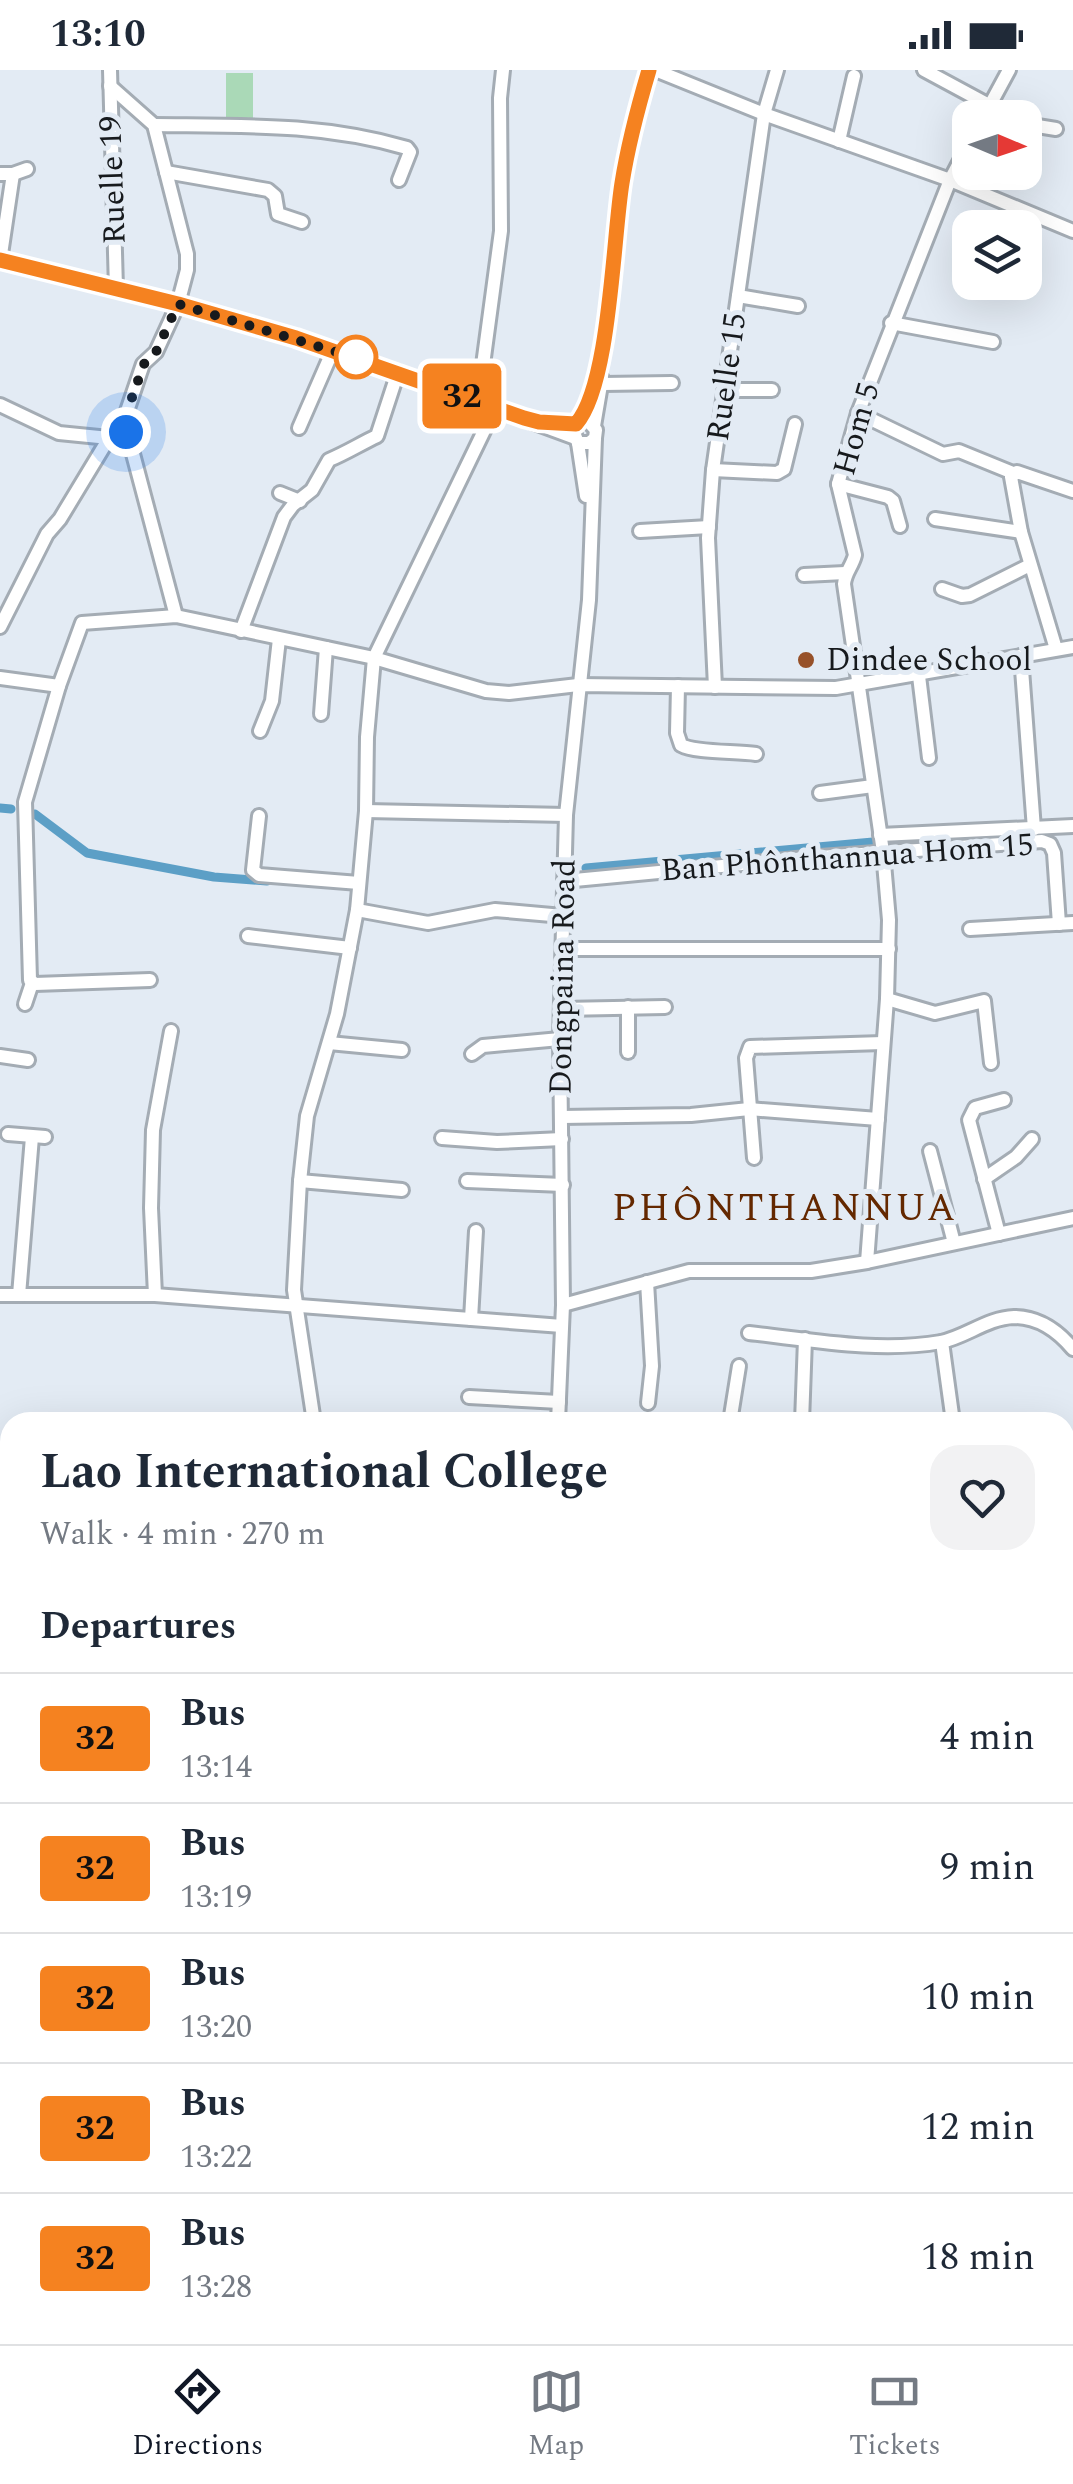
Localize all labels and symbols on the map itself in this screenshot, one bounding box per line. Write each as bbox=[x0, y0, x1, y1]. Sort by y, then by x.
north arrow bbox=[952, 100, 1042, 190]
street label: Ruelle 19 bbox=[86, 115, 140, 245]
street label: Ruelle 15 bbox=[694, 310, 760, 444]
unlabelled marker bbox=[335, 336, 377, 378]
line badge: 32 bbox=[417, 364, 507, 428]
street label: Hom 5 bbox=[820, 377, 894, 481]
your location bbox=[101, 407, 151, 457]
place label: Dindee School bbox=[826, 636, 1032, 685]
marker: Dindee School bbox=[795, 649, 817, 671]
street label: Ban Phônthannua Hom 15 bbox=[659, 821, 1035, 895]
street label: Dongpaina Road bbox=[536, 859, 590, 1095]
district label: PHÔNTHANNUA bbox=[612, 1180, 958, 1238]

